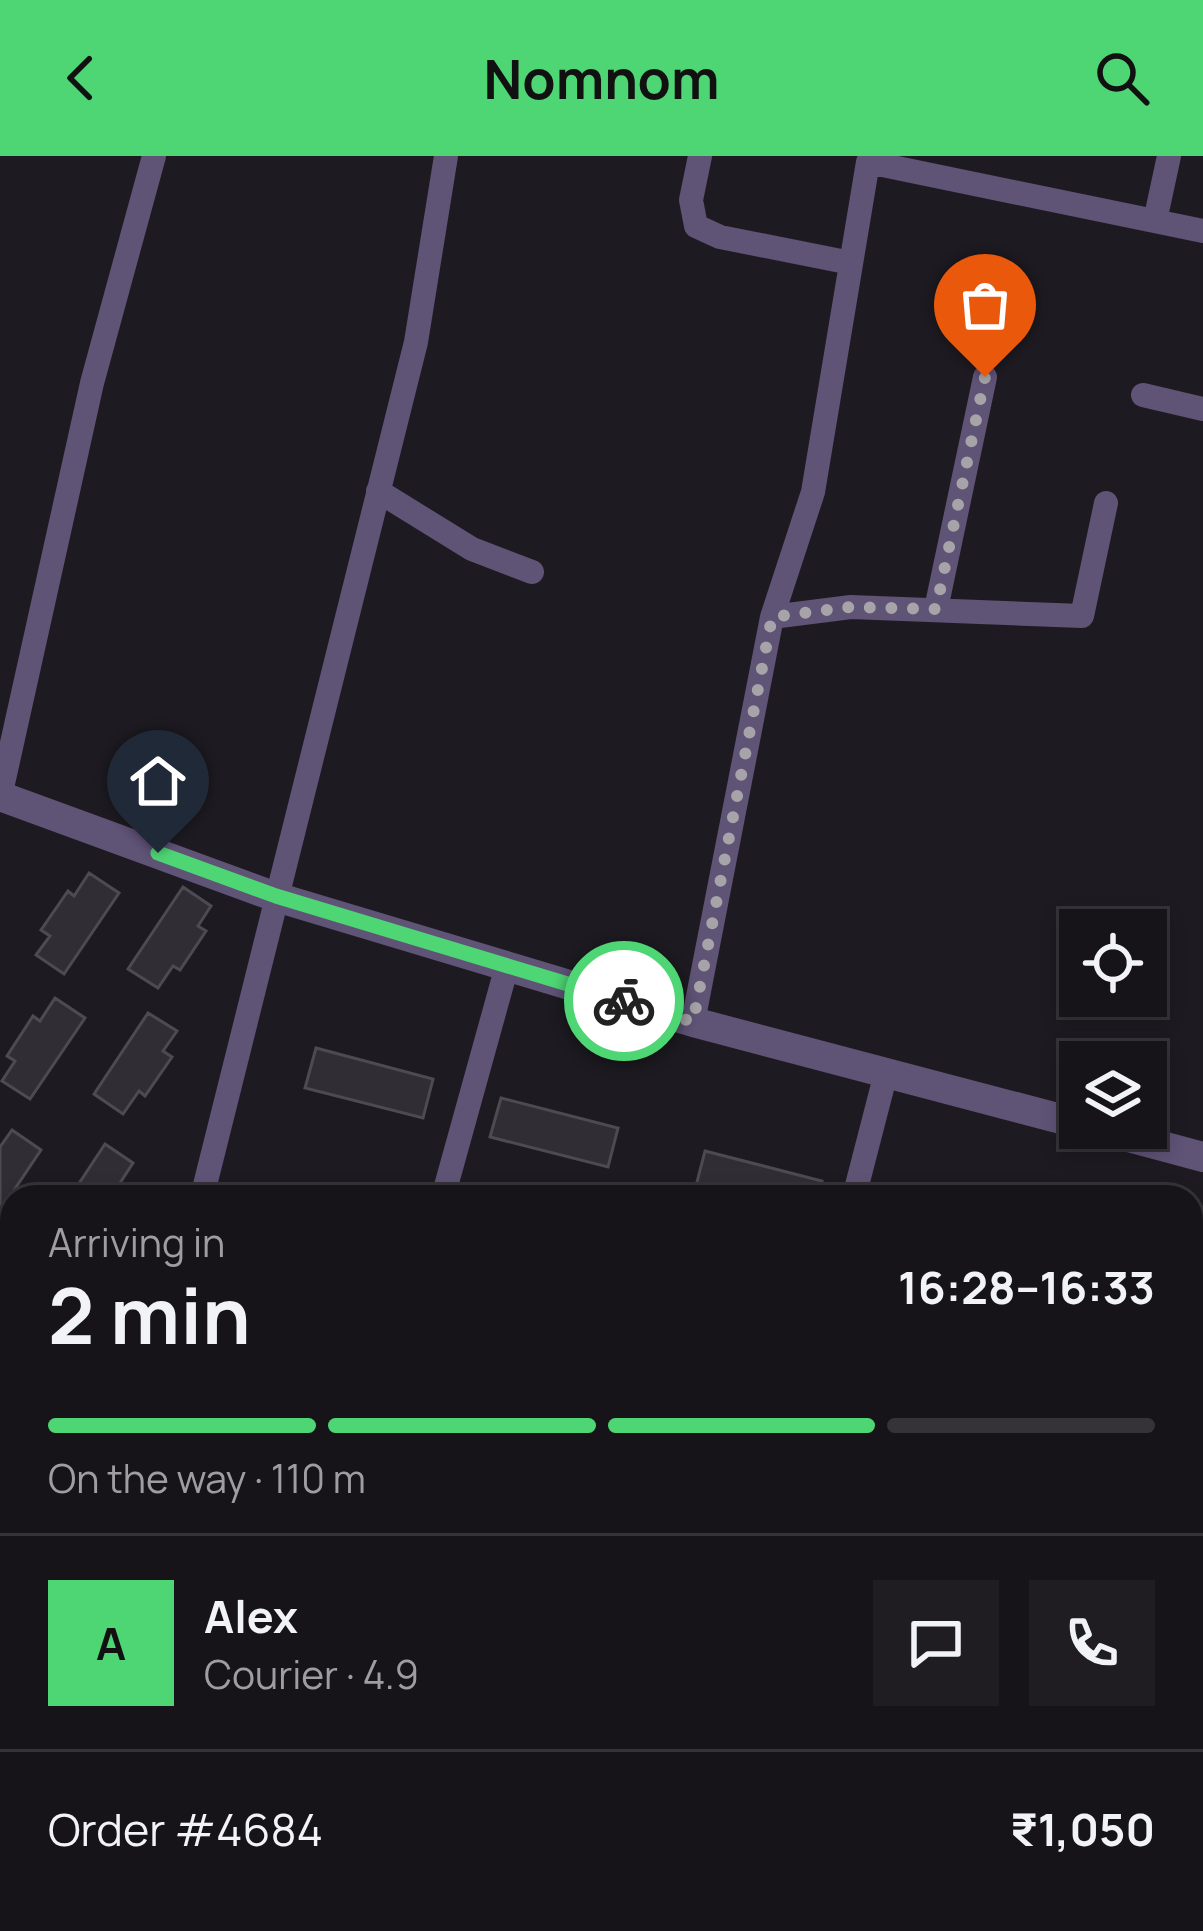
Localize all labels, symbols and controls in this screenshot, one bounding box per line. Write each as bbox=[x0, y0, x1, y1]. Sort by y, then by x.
text: Nomnom bbox=[484, 41, 719, 115]
icon: back bbox=[48, 45, 114, 111]
icon: search bbox=[1089, 45, 1155, 111]
pin bbox=[934, 254, 1036, 377]
icon: bag bbox=[952, 272, 1018, 338]
pin bbox=[107, 730, 209, 853]
icon: home bbox=[125, 748, 191, 814]
map controls bbox=[1059, 909, 1167, 1149]
button: locate bbox=[1059, 909, 1167, 1017]
courier bbox=[564, 941, 684, 1061]
icon: bike bbox=[591, 968, 657, 1034]
button: layers bbox=[1059, 1041, 1167, 1149]
text: Arriving in bbox=[48, 1215, 225, 1269]
text: 16:28–16:33 bbox=[898, 1256, 1155, 1318]
text: 2 min bbox=[48, 1261, 251, 1367]
text: On the way · 110 m bbox=[48, 1451, 366, 1505]
button: chat bbox=[873, 1580, 999, 1706]
button: phone bbox=[1029, 1580, 1155, 1706]
text: Alex bbox=[204, 1585, 298, 1647]
text: A bbox=[96, 1612, 126, 1674]
text: Courier · 4.9 bbox=[204, 1647, 419, 1701]
text: Order #4684 bbox=[48, 1798, 323, 1860]
text: ₹1,050 bbox=[1010, 1798, 1155, 1860]

